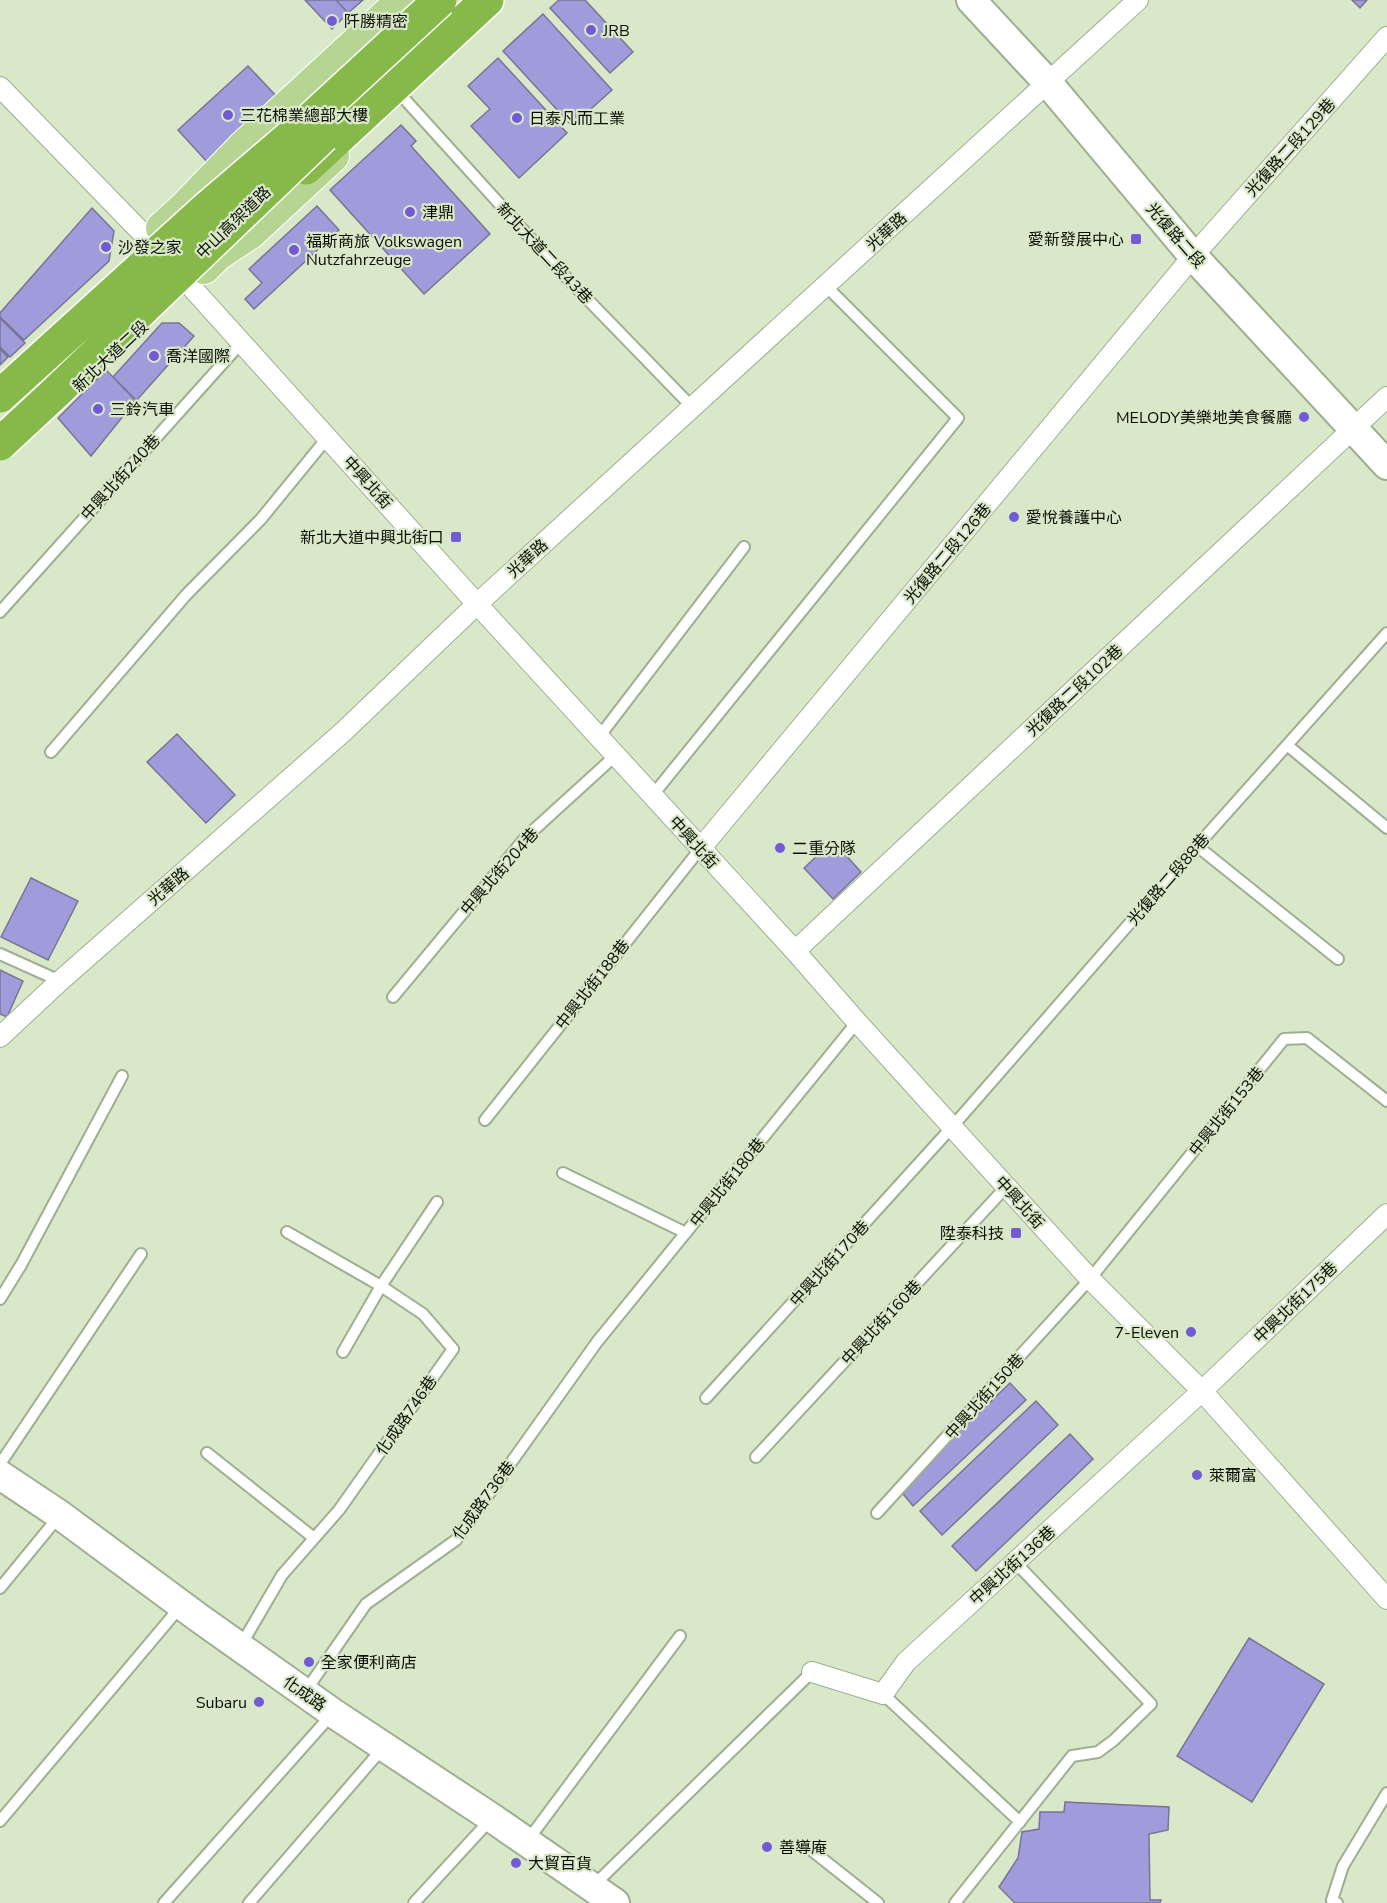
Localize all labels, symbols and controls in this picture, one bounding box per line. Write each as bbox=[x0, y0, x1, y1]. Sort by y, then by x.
place label: 阡勝精密 bbox=[344, 11, 408, 33]
marker: 阡勝精密 bbox=[325, 14, 339, 28]
place label: JRB bbox=[602, 20, 630, 42]
marker: JRB bbox=[584, 23, 598, 37]
street label: 光復路二段129巷 bbox=[1241, 94, 1341, 201]
place label: 三花棉業總部大樓 bbox=[240, 105, 368, 127]
marker: 三花棉業總部大樓 bbox=[221, 108, 235, 122]
place label: 日泰凡而工業 bbox=[529, 108, 625, 130]
marker: 日泰凡而工業 bbox=[510, 111, 524, 125]
street label: 中山高架道路 bbox=[192, 181, 276, 264]
street label: 新北大道二段43巷 bbox=[491, 198, 597, 309]
street label: 光復路二段 bbox=[1141, 198, 1210, 273]
place label: 津鼎 bbox=[422, 202, 454, 224]
marker: 津鼎 bbox=[403, 205, 417, 219]
street label: 光華路 bbox=[861, 208, 912, 256]
place label: 愛新發展中心 bbox=[1028, 229, 1124, 251]
place label: 福斯商旅 Volkswagen Nutzfahrzeuge bbox=[306, 231, 462, 271]
marker: 愛新發展中心 bbox=[1129, 232, 1143, 246]
place label: 沙發之家 bbox=[118, 237, 182, 259]
marker: 沙發之家 bbox=[99, 240, 113, 254]
marker: 福斯商旅 Volkswagen Nutzfahrzeuge bbox=[287, 243, 301, 257]
street label: 新北大道二段 bbox=[68, 316, 153, 398]
place label: 喬洋國際 bbox=[166, 346, 230, 368]
marker: 喬洋國際 bbox=[147, 349, 161, 363]
place label: 三鈴汽車 bbox=[110, 399, 174, 421]
marker: 三鈴汽車 bbox=[91, 402, 105, 416]
place label: MELODY美樂地美食餐廳 bbox=[1116, 407, 1292, 429]
marker: MELODY美樂地美食餐廳 bbox=[1297, 410, 1311, 424]
street label: 中興北街240巷 bbox=[76, 430, 165, 525]
street label: 中興北街 bbox=[338, 452, 397, 514]
street label: 光復路二段126巷 bbox=[899, 499, 996, 609]
place label: 愛悅養護中心 bbox=[1026, 507, 1122, 529]
marker: 愛悅養護中心 bbox=[1007, 510, 1021, 524]
place label: 新北大道中興北街口 bbox=[300, 527, 444, 549]
marker: 新北大道中興北街口 bbox=[449, 530, 463, 544]
street label: 光華路 bbox=[502, 535, 553, 583]
street label: 光復路二段102巷 bbox=[1022, 640, 1128, 741]
street label: 中興北街 bbox=[664, 812, 723, 874]
street label: 中興北街204巷 bbox=[456, 823, 544, 920]
street label: 光復路二段88巷 bbox=[1123, 829, 1215, 930]
place label: 二重分隊 bbox=[792, 838, 856, 860]
marker: 二重分隊 bbox=[773, 841, 787, 855]
street label: 光華路 bbox=[143, 863, 194, 911]
street label: 中興北街188巷 bbox=[551, 935, 635, 1034]
street label: 中興北街153巷 bbox=[1184, 1062, 1270, 1161]
street label: 中興北街180巷 bbox=[685, 1133, 771, 1232]
street label: 中興北街 bbox=[990, 1172, 1049, 1234]
street label: 中興北街170巷 bbox=[785, 1216, 874, 1311]
place label: 陞泰科技 bbox=[940, 1223, 1004, 1245]
marker: 陞泰科技 bbox=[1009, 1226, 1023, 1240]
street label: 中興北街175巷 bbox=[1249, 1257, 1342, 1348]
street label: 中興北街160巷 bbox=[837, 1275, 927, 1370]
place label: 7-Eleven bbox=[1115, 1322, 1179, 1344]
marker: 7-Eleven bbox=[1184, 1325, 1198, 1339]
street label: 中興北街150巷 bbox=[940, 1349, 1029, 1444]
street label: 化成路746巷 bbox=[371, 1371, 442, 1460]
street label: 化成路736巷 bbox=[448, 1457, 520, 1545]
place label: 萊爾富 bbox=[1209, 1465, 1257, 1487]
marker: 萊爾富 bbox=[1190, 1468, 1204, 1482]
street label: 中興北街136巷 bbox=[965, 1521, 1060, 1610]
place label: 全家便利商店 bbox=[321, 1652, 417, 1674]
marker: 全家便利商店 bbox=[302, 1655, 316, 1669]
street label: 化成路 bbox=[278, 1671, 330, 1717]
place label: Subaru bbox=[196, 1692, 247, 1714]
marker: Subaru bbox=[252, 1695, 266, 1709]
place label: 善導庵 bbox=[779, 1837, 827, 1859]
marker: 善導庵 bbox=[760, 1840, 774, 1854]
place label: 大貿百貨 bbox=[528, 1853, 592, 1875]
marker: 大貿百貨 bbox=[509, 1856, 523, 1870]

